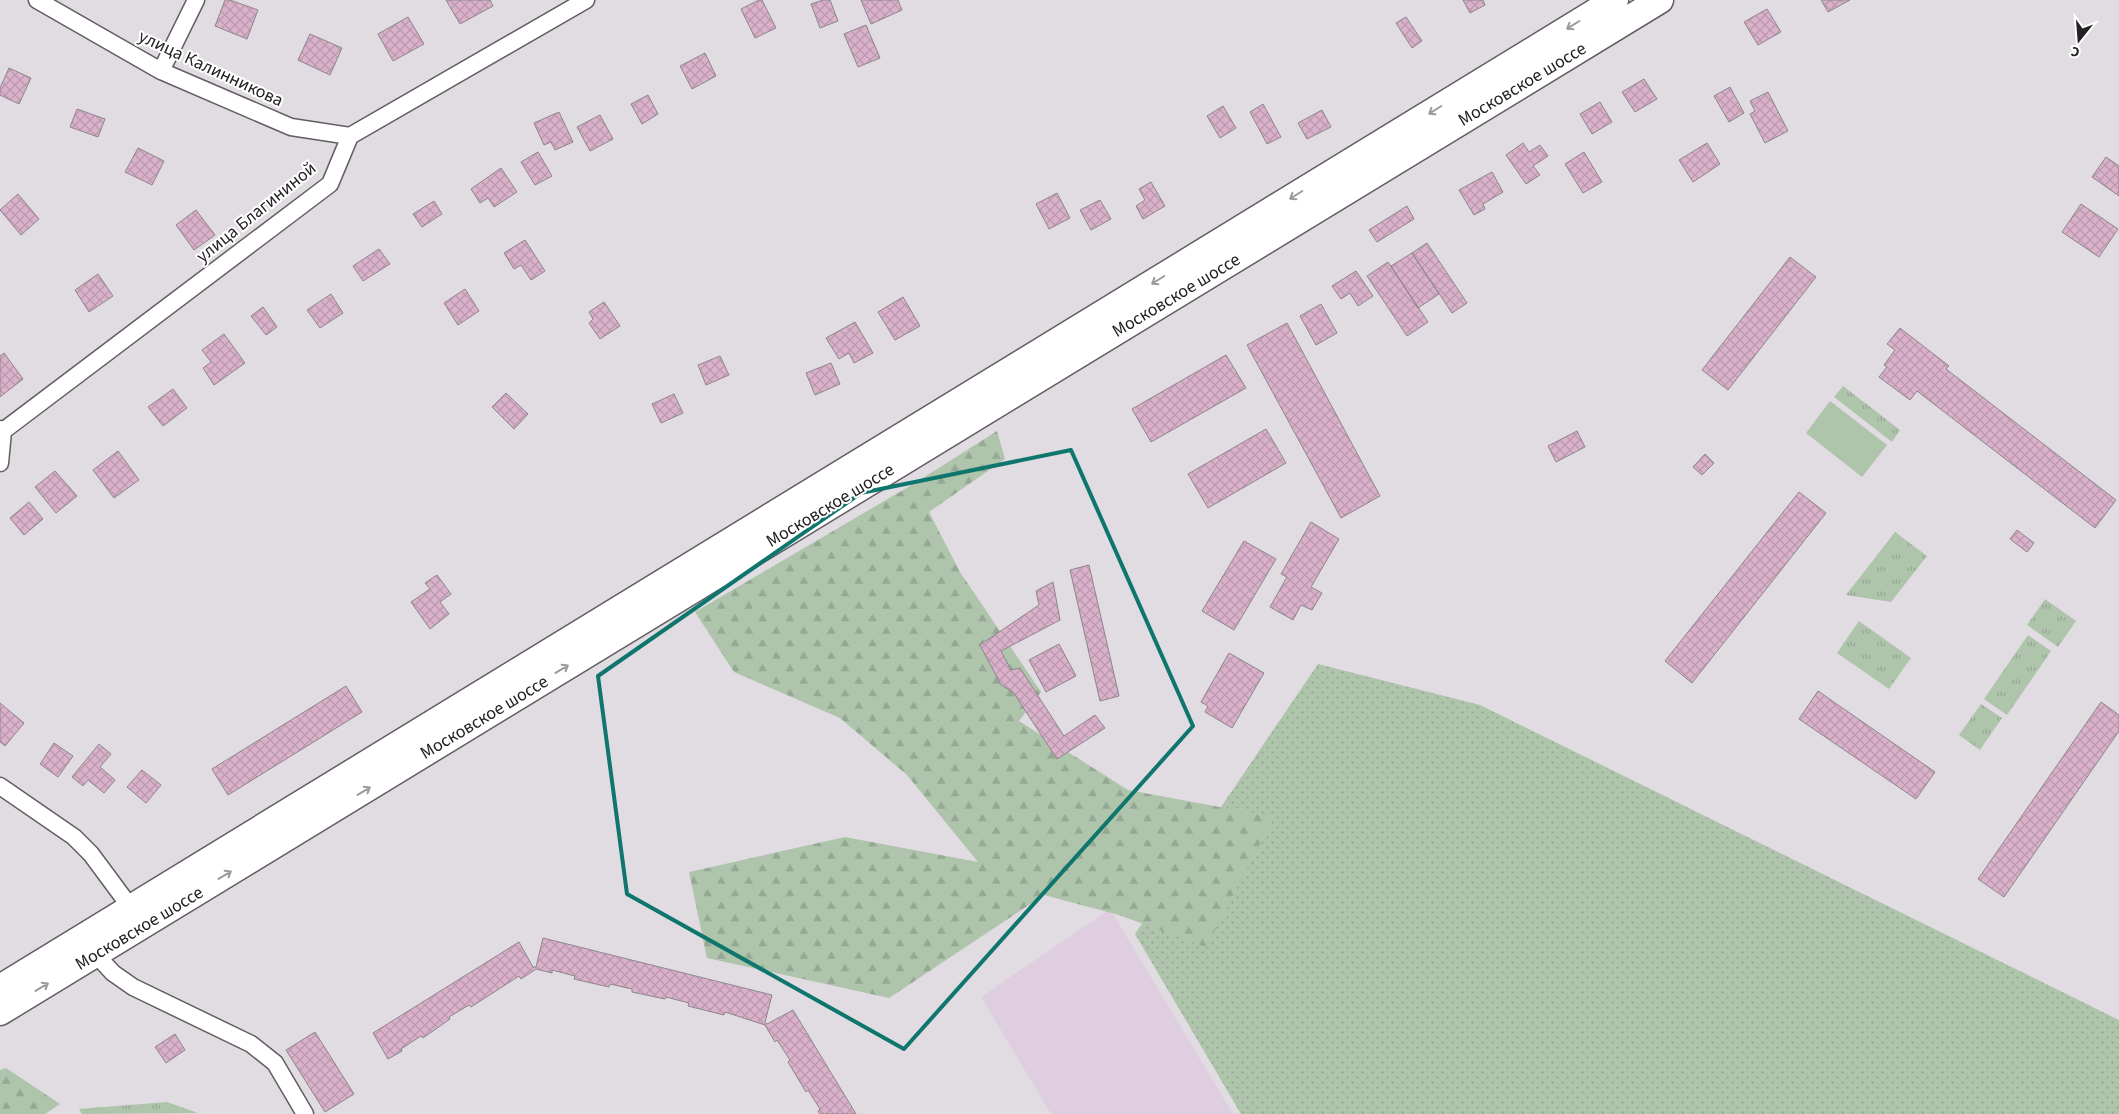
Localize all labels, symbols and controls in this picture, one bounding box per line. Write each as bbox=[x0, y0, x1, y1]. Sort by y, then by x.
north arrow bbox=[2054, 15, 2104, 65]
one-way arrow bbox=[1567, 21, 1581, 31]
street label: улица Калинникова bbox=[134, 24, 287, 113]
street label: Московское шоссе bbox=[1453, 36, 1591, 133]
text: С bbox=[2069, 41, 2082, 62]
one-way arrow bbox=[1428, 106, 1442, 116]
street label: улица Благининой bbox=[191, 156, 322, 269]
one-way arrow bbox=[1290, 191, 1304, 201]
street label: Московское шоссе bbox=[1107, 247, 1245, 344]
one-way arrow bbox=[1151, 276, 1165, 286]
street label: Московское шоссе bbox=[761, 457, 899, 554]
one-way arrow bbox=[555, 664, 569, 674]
street label: Московское шоссе bbox=[415, 669, 553, 766]
one-way arrow bbox=[357, 785, 371, 795]
one-way arrow bbox=[218, 870, 232, 880]
street label: Московское шоссе bbox=[70, 880, 208, 977]
one-way arrow bbox=[34, 982, 48, 992]

